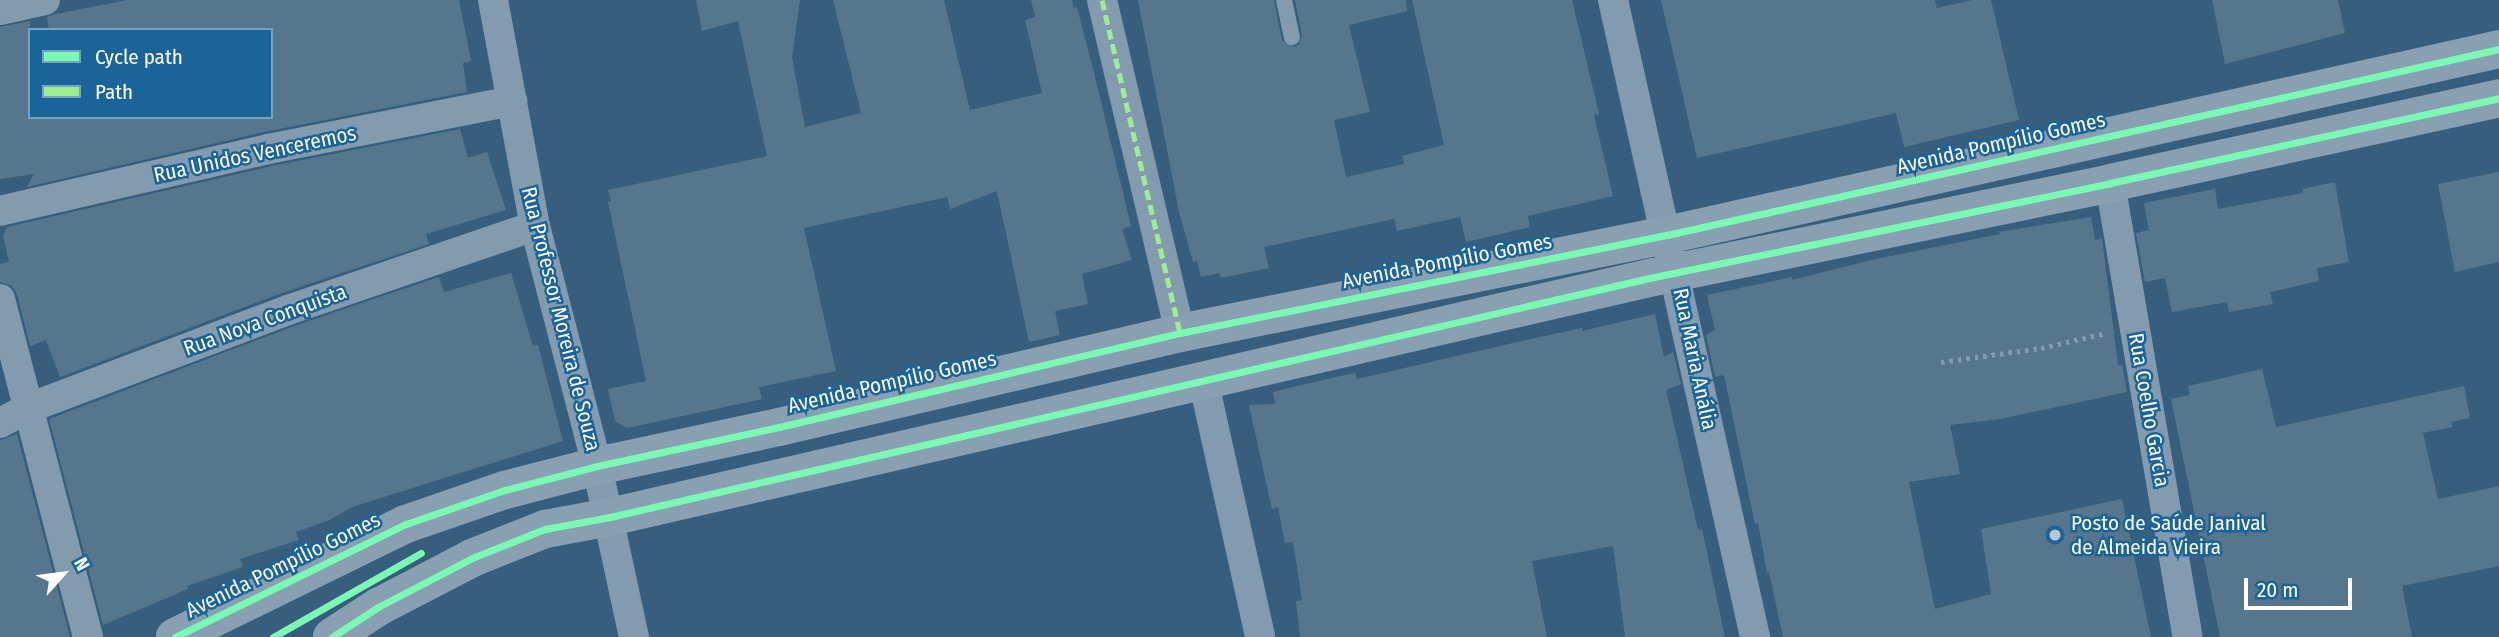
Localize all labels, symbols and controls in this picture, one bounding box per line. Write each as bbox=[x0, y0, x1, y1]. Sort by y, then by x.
legend bbox=[28, 28, 273, 119]
text: Cycle path bbox=[95, 44, 183, 70]
text: Path bbox=[95, 79, 133, 105]
street label: Avenida Pompílio Gomes bbox=[1894, 107, 2108, 179]
street label: Rua Unidos Venceremos bbox=[151, 120, 359, 188]
street label: Rua Professor Moreira de Souza bbox=[516, 184, 606, 454]
street label: Avenida Pompílio Gomes bbox=[1340, 228, 1554, 294]
street label: Rua Nova Conquista bbox=[180, 279, 350, 361]
street label: Rua Maria Anália bbox=[1668, 286, 1722, 432]
street label: Rua Coelho Garcia bbox=[2123, 331, 2175, 489]
street label: Avenida Pompílio Gomes bbox=[785, 346, 999, 418]
street label: Avenida Pompílio Gomes bbox=[182, 507, 384, 623]
place label: Posto de Saúde Janival de Almeida Vieira bbox=[2071, 510, 2266, 560]
marker: Posto de Saúde Janival de Almeida Vieira bbox=[2045, 525, 2065, 545]
north arrow bbox=[28, 539, 98, 609]
text: N bbox=[69, 553, 95, 574]
scale bar bbox=[2247, 564, 2356, 608]
text: 20 m bbox=[2257, 577, 2298, 603]

